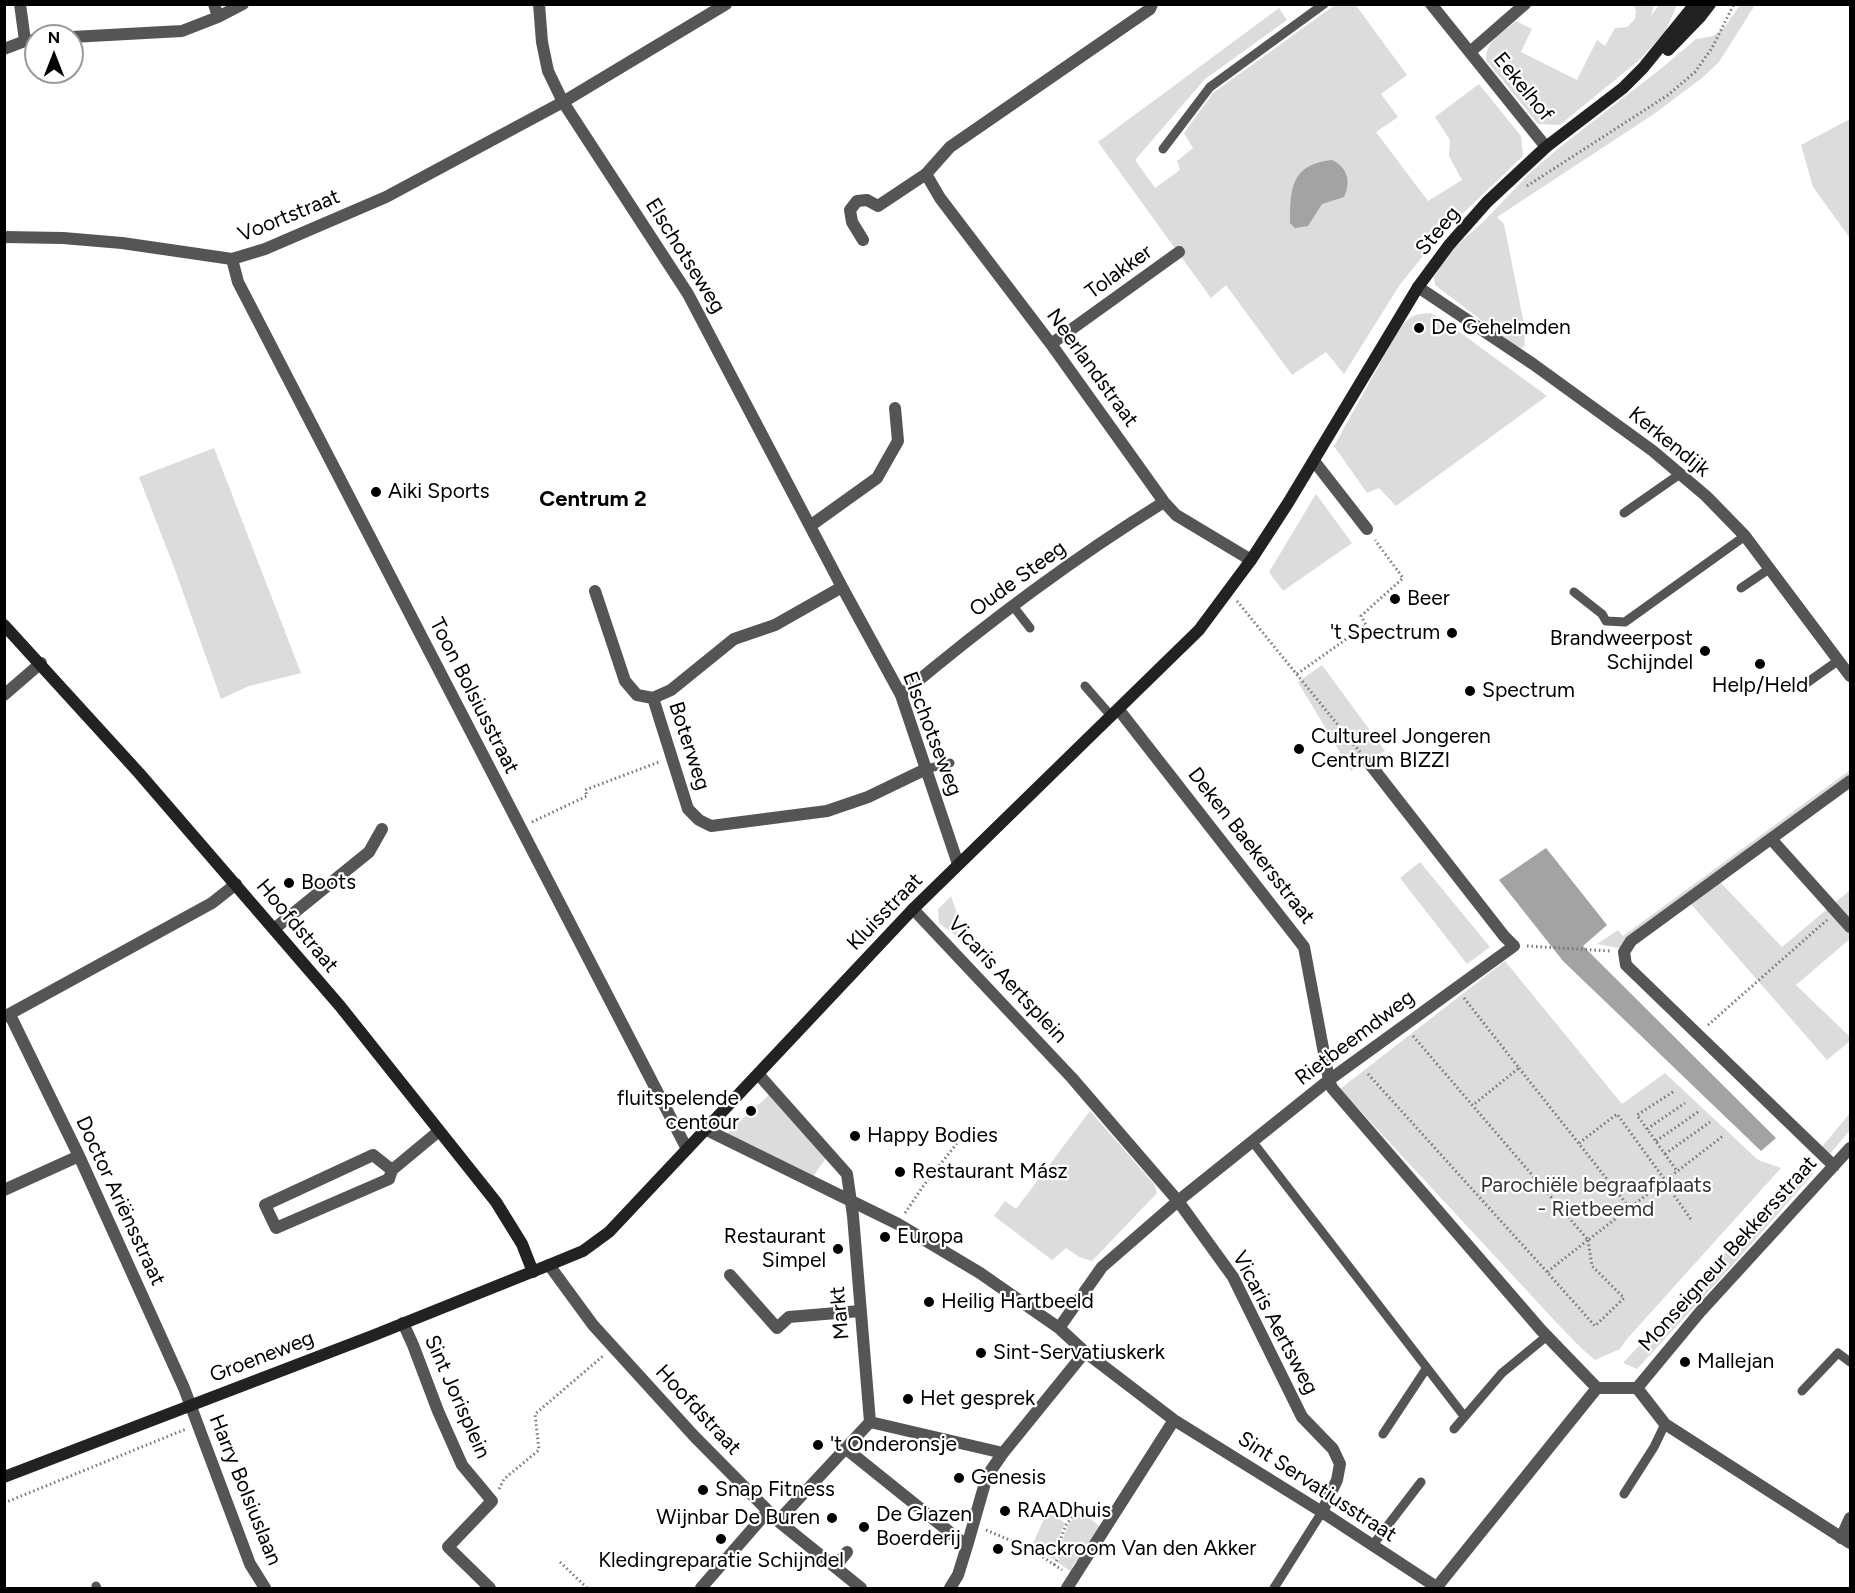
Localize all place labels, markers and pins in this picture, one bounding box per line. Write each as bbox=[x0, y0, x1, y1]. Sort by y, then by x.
place label: De Gehelmden bbox=[1431, 315, 1571, 341]
marker: De Gehelmden bbox=[1412, 321, 1426, 335]
place label: Aiki Sports bbox=[388, 479, 490, 505]
marker: Aiki Sports bbox=[369, 485, 383, 499]
place label: Beer bbox=[1407, 586, 1450, 612]
marker: Beer bbox=[1388, 592, 1402, 606]
place label: 't Spectrum bbox=[1330, 620, 1440, 646]
marker: 't Spectrum bbox=[1445, 626, 1459, 640]
place label: Brandweerpost Schijndel bbox=[1550, 626, 1693, 676]
marker: Brandweerpost Schijndel bbox=[1698, 644, 1712, 658]
marker: Help/Held bbox=[1753, 657, 1767, 671]
place label: Help/Held bbox=[1712, 673, 1808, 699]
place label: Spectrum bbox=[1482, 678, 1575, 704]
marker: Spectrum bbox=[1463, 684, 1477, 698]
place label: Cultureel Jongeren Centrum BIZZI bbox=[1311, 724, 1491, 774]
marker: Cultureel Jongeren Centrum BIZZI bbox=[1292, 742, 1306, 756]
place label: Boots bbox=[301, 870, 356, 896]
marker: Boots bbox=[282, 876, 296, 890]
place label: fluitspelende centour bbox=[617, 1086, 739, 1136]
marker: fluitspelende centour bbox=[744, 1104, 758, 1118]
place label: Happy Bodies bbox=[867, 1123, 998, 1149]
marker: Happy Bodies bbox=[848, 1129, 862, 1143]
place label: Restaurant Mász bbox=[912, 1159, 1068, 1185]
marker: Restaurant Mász bbox=[893, 1165, 907, 1179]
place label: Restaurant Simpel bbox=[724, 1224, 826, 1274]
place label: Europa bbox=[897, 1224, 964, 1250]
marker: Europa bbox=[878, 1230, 892, 1244]
marker: Restaurant Simpel bbox=[831, 1242, 845, 1256]
place label: Heilig Hartbeeld bbox=[941, 1289, 1094, 1315]
marker: Heilig Hartbeeld bbox=[922, 1295, 936, 1309]
place label: Sint-Servatiuskerk bbox=[993, 1340, 1165, 1366]
marker: Sint-Servatiuskerk bbox=[974, 1346, 988, 1360]
place label: Mallejan bbox=[1697, 1349, 1774, 1375]
marker: Mallejan bbox=[1678, 1355, 1692, 1369]
place label: Het gesprek bbox=[920, 1386, 1035, 1412]
marker: Het gesprek bbox=[901, 1392, 915, 1406]
place label: 't Onderonsje bbox=[830, 1432, 957, 1458]
marker: 't Onderonsje bbox=[811, 1438, 825, 1452]
place label: Genesis bbox=[971, 1465, 1046, 1491]
marker: Genesis bbox=[952, 1471, 966, 1485]
place label: Snap Fitness bbox=[715, 1477, 835, 1503]
marker: Snap Fitness bbox=[696, 1483, 710, 1497]
place label: RAADhuis bbox=[1017, 1498, 1111, 1524]
place label: De Glazen Boerderij bbox=[876, 1502, 972, 1552]
marker: RAADhuis bbox=[998, 1504, 1012, 1518]
place label: Wijnbar De Buren bbox=[656, 1505, 820, 1531]
marker: Wijnbar De Buren bbox=[825, 1511, 839, 1525]
marker: De Glazen Boerderij bbox=[857, 1520, 871, 1534]
marker: Kledingreparatie Schijndel bbox=[714, 1532, 728, 1546]
place label: Snackroom Van den Akker bbox=[1010, 1536, 1256, 1562]
marker: Snackroom Van den Akker bbox=[991, 1542, 1005, 1556]
place label: Kledingreparatie Schijndel bbox=[598, 1548, 844, 1574]

